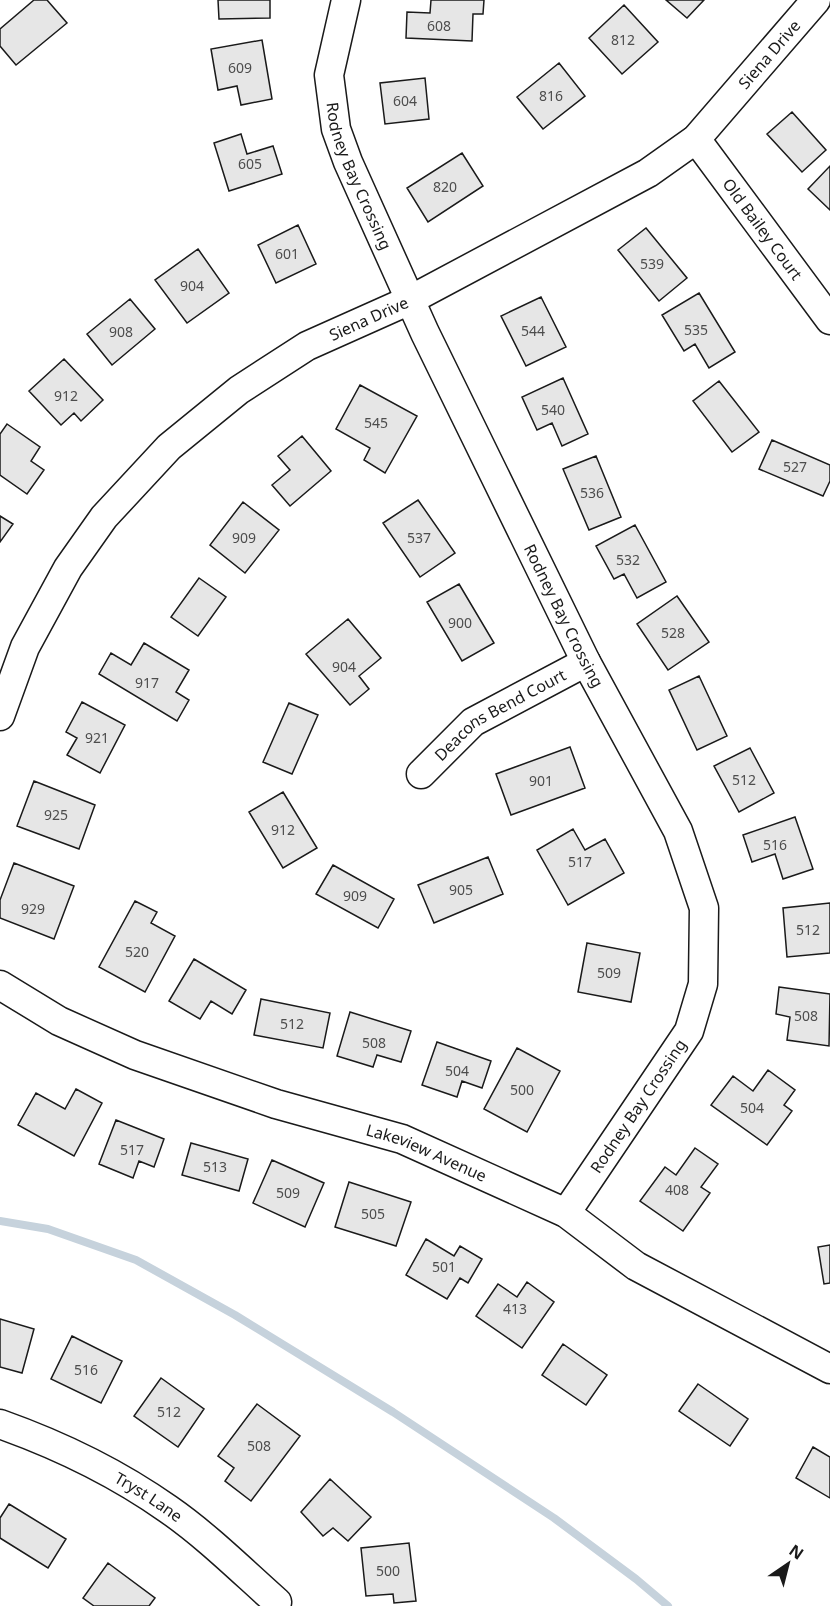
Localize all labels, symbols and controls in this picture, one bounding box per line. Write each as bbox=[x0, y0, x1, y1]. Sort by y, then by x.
street label: Siena Drive bbox=[733, 15, 805, 93]
house number: 608 bbox=[427, 16, 451, 35]
house number: 812 bbox=[611, 30, 635, 49]
house number: 609 bbox=[228, 58, 252, 77]
house number: 816 bbox=[539, 86, 563, 105]
house number: 604 bbox=[393, 91, 417, 110]
street label: Rodney Bay Crossing bbox=[322, 101, 397, 253]
house number: 605 bbox=[238, 154, 262, 173]
street label: Old Bailey Court bbox=[718, 174, 808, 285]
house number: 820 bbox=[433, 177, 457, 196]
house number: 601 bbox=[275, 244, 299, 263]
house number: 539 bbox=[640, 254, 664, 273]
house number: 904 bbox=[180, 276, 204, 295]
street label: Siena Drive bbox=[325, 291, 412, 346]
house number: 535 bbox=[684, 320, 708, 339]
house number: 544 bbox=[521, 321, 545, 340]
house number: 908 bbox=[109, 322, 133, 341]
house number: 912 bbox=[54, 386, 78, 405]
house number: 540 bbox=[541, 400, 565, 419]
house number: 545 bbox=[364, 413, 388, 432]
house number: 527 bbox=[783, 457, 807, 476]
house number: 536 bbox=[580, 483, 604, 502]
house number: 909 bbox=[232, 528, 256, 547]
house number: 537 bbox=[407, 528, 431, 547]
street label: Rodney Bay Crossing bbox=[519, 540, 609, 691]
house number: 532 bbox=[616, 550, 640, 569]
house number: 900 bbox=[448, 613, 472, 632]
house number: 528 bbox=[661, 623, 685, 642]
house number: 904 bbox=[332, 657, 356, 676]
street label: Deacons Bend Court bbox=[429, 664, 570, 766]
house number: 917 bbox=[135, 673, 159, 692]
house number: 921 bbox=[85, 728, 109, 747]
house number: 512 bbox=[732, 770, 756, 789]
house number: 901 bbox=[529, 771, 553, 790]
house number: 925 bbox=[44, 805, 68, 824]
house number: 912 bbox=[271, 820, 295, 839]
house number: 516 bbox=[763, 835, 787, 854]
house number: 517 bbox=[568, 852, 592, 871]
house number: 905 bbox=[449, 880, 473, 899]
house number: 909 bbox=[343, 886, 367, 905]
house number: 929 bbox=[21, 899, 45, 918]
house number: 512 bbox=[796, 920, 820, 939]
house number: 520 bbox=[125, 942, 149, 961]
house number: 509 bbox=[597, 963, 621, 982]
house number: 508 bbox=[794, 1006, 818, 1025]
house number: 512 bbox=[280, 1014, 304, 1033]
house number: 508 bbox=[362, 1033, 386, 1052]
street label: Rodney Bay Crossing bbox=[585, 1035, 691, 1177]
house number: 504 bbox=[445, 1061, 469, 1080]
house number: 500 bbox=[510, 1080, 534, 1099]
house number: 504 bbox=[740, 1098, 764, 1117]
street label: Lakeview Avenue bbox=[364, 1119, 490, 1187]
house number: 517 bbox=[120, 1140, 144, 1159]
house number: 513 bbox=[203, 1157, 227, 1176]
house number: 408 bbox=[665, 1180, 689, 1199]
house number: 509 bbox=[276, 1183, 300, 1202]
house number: 505 bbox=[361, 1204, 385, 1223]
house number: 501 bbox=[432, 1257, 456, 1276]
house number: 413 bbox=[503, 1299, 527, 1318]
house number: 516 bbox=[74, 1360, 98, 1379]
house number: 512 bbox=[157, 1402, 181, 1421]
house number: 508 bbox=[247, 1436, 271, 1455]
street label: Tryst Lane bbox=[111, 1467, 187, 1527]
north arrow bbox=[758, 1534, 818, 1594]
text: N bbox=[785, 1539, 808, 1564]
house number: 500 bbox=[376, 1561, 400, 1580]

